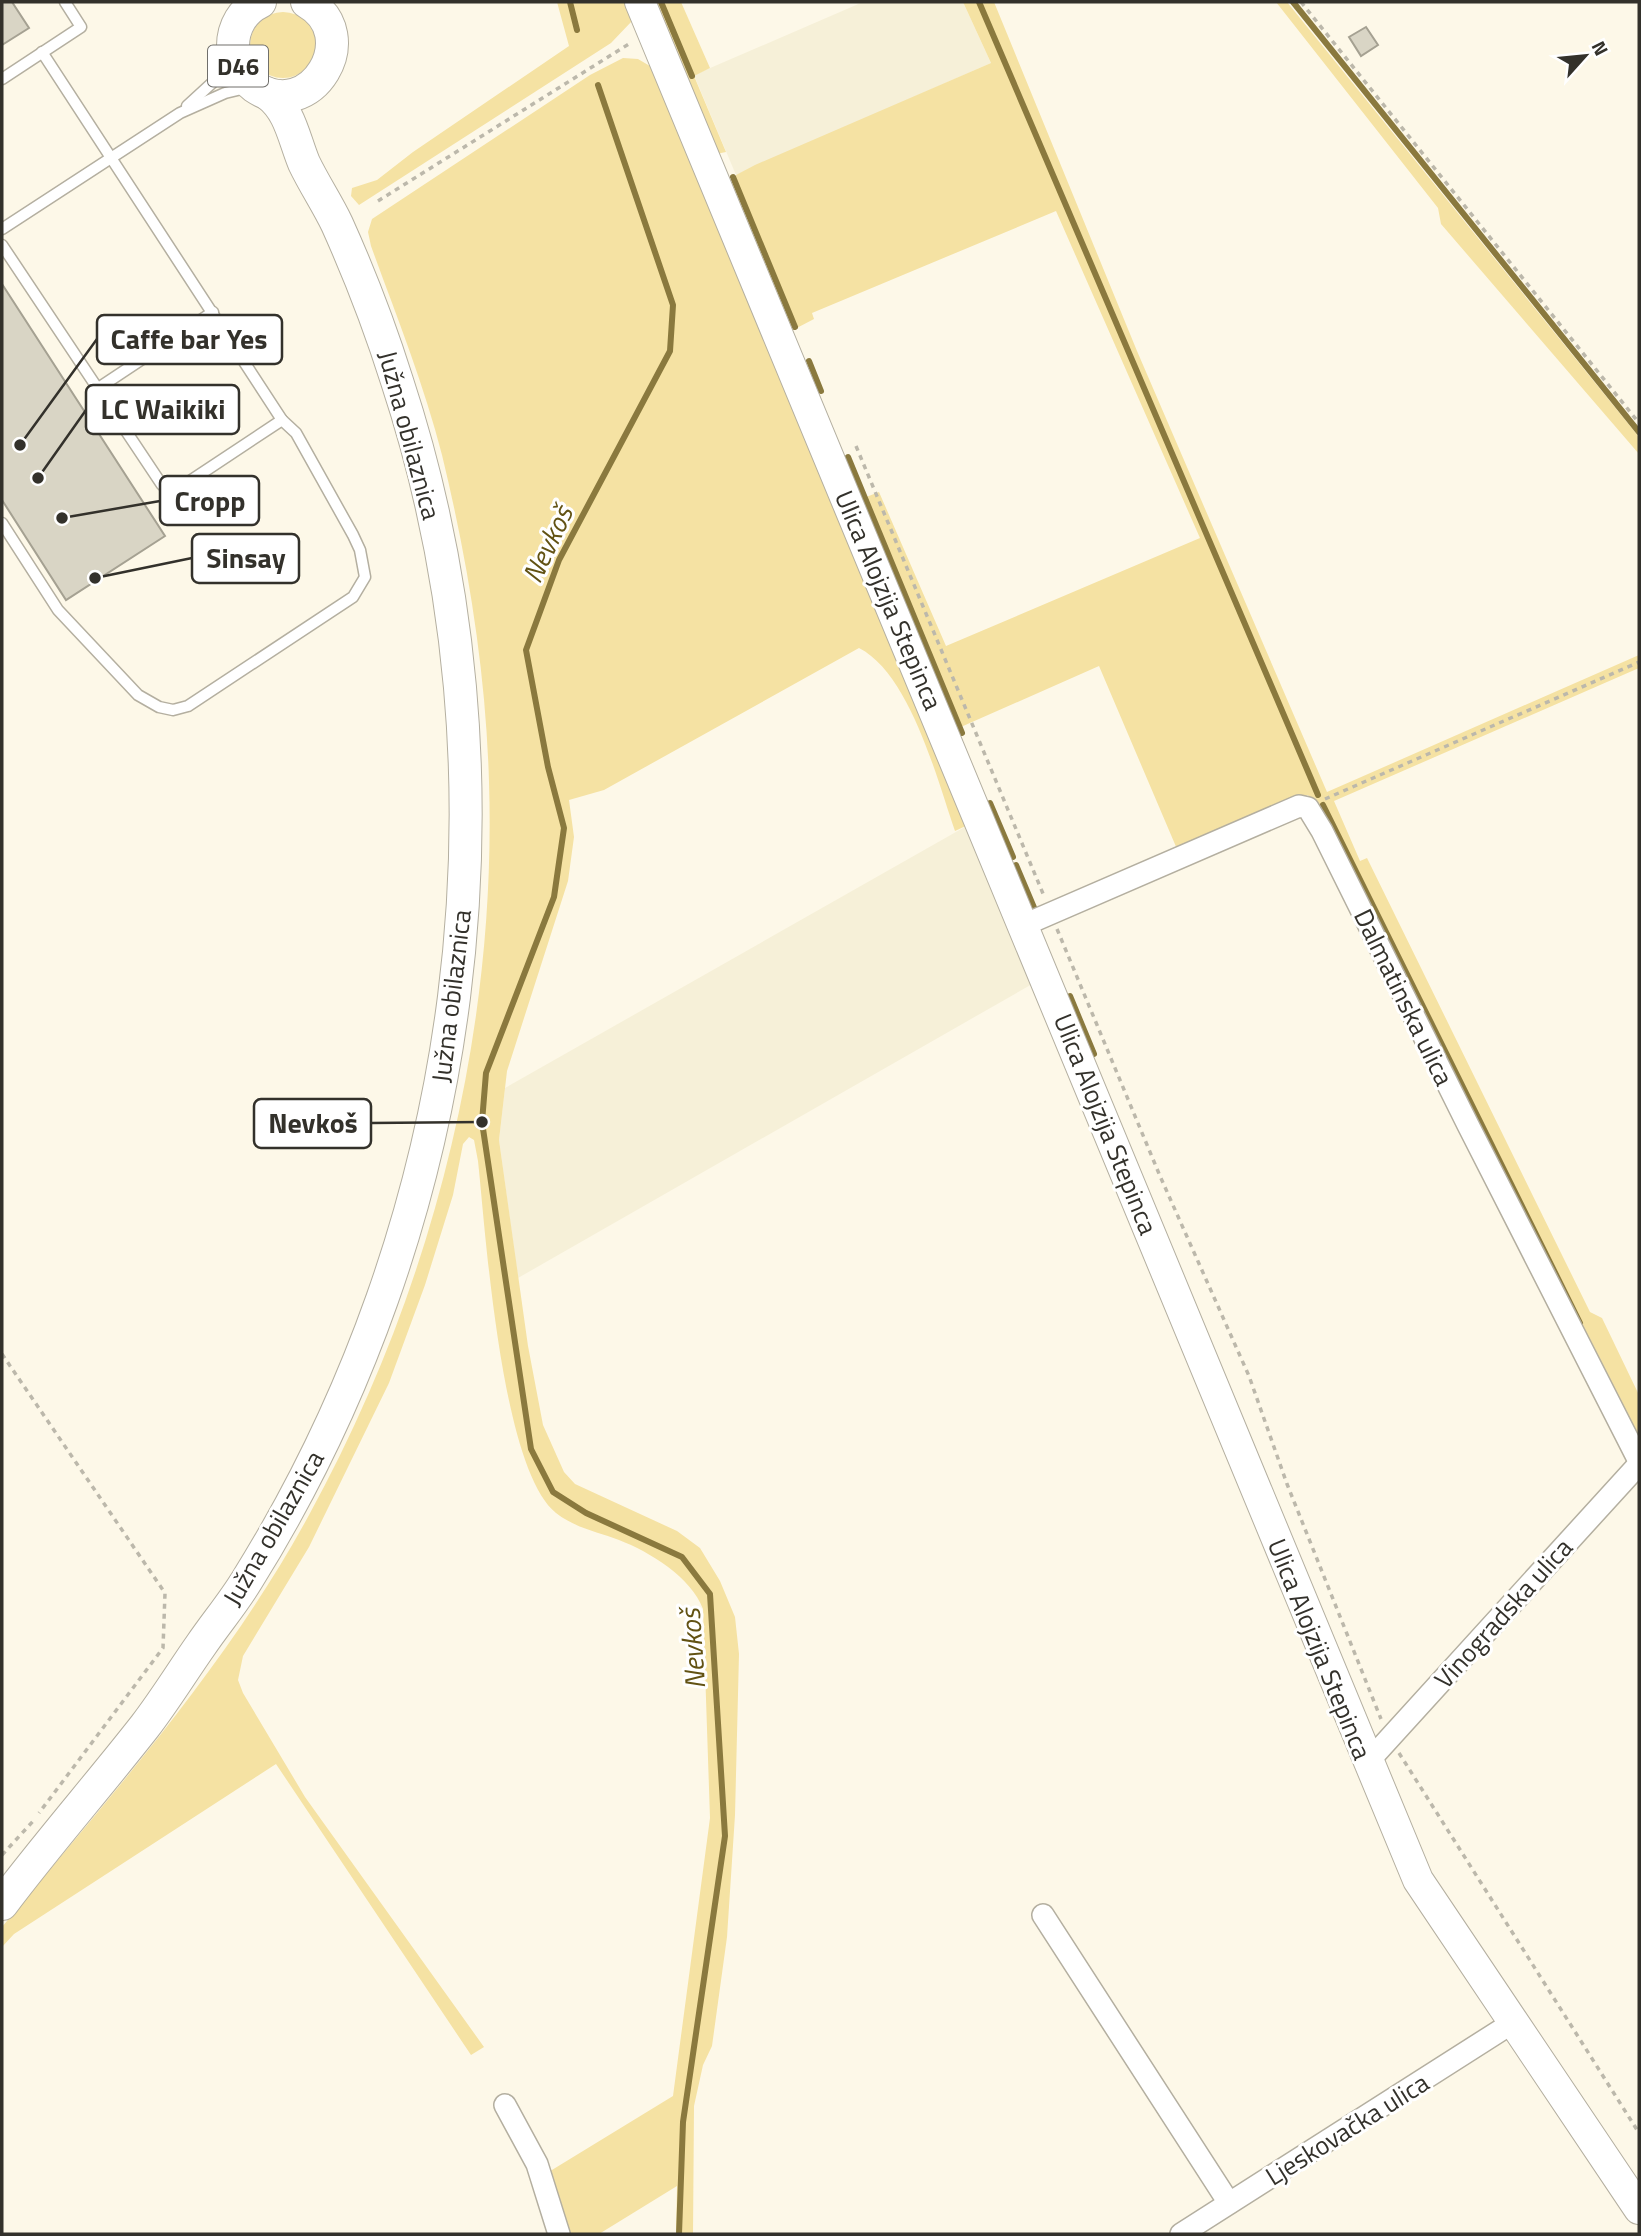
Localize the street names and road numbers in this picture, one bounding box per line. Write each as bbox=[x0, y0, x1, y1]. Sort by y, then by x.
road number: D46 bbox=[208, 46, 268, 86]
street label: Južna obilaznica bbox=[369, 346, 451, 524]
street label: Ulica Alojzija Stepinca bbox=[825, 484, 953, 716]
street label: Dalmatinska ulica bbox=[1344, 902, 1464, 1092]
street label: Južna obilaznica bbox=[421, 907, 481, 1085]
street label: Ulica Alojzija Stepinca bbox=[1044, 1008, 1168, 1240]
street label: Južna obilaznica bbox=[213, 1443, 333, 1613]
street label: Vinogradska ulica bbox=[1425, 1529, 1581, 1697]
street label: Ulica Alojzija Stepinca bbox=[1258, 1533, 1382, 1765]
street label: Ljeskovačka ulica bbox=[1258, 2063, 1436, 2195]

